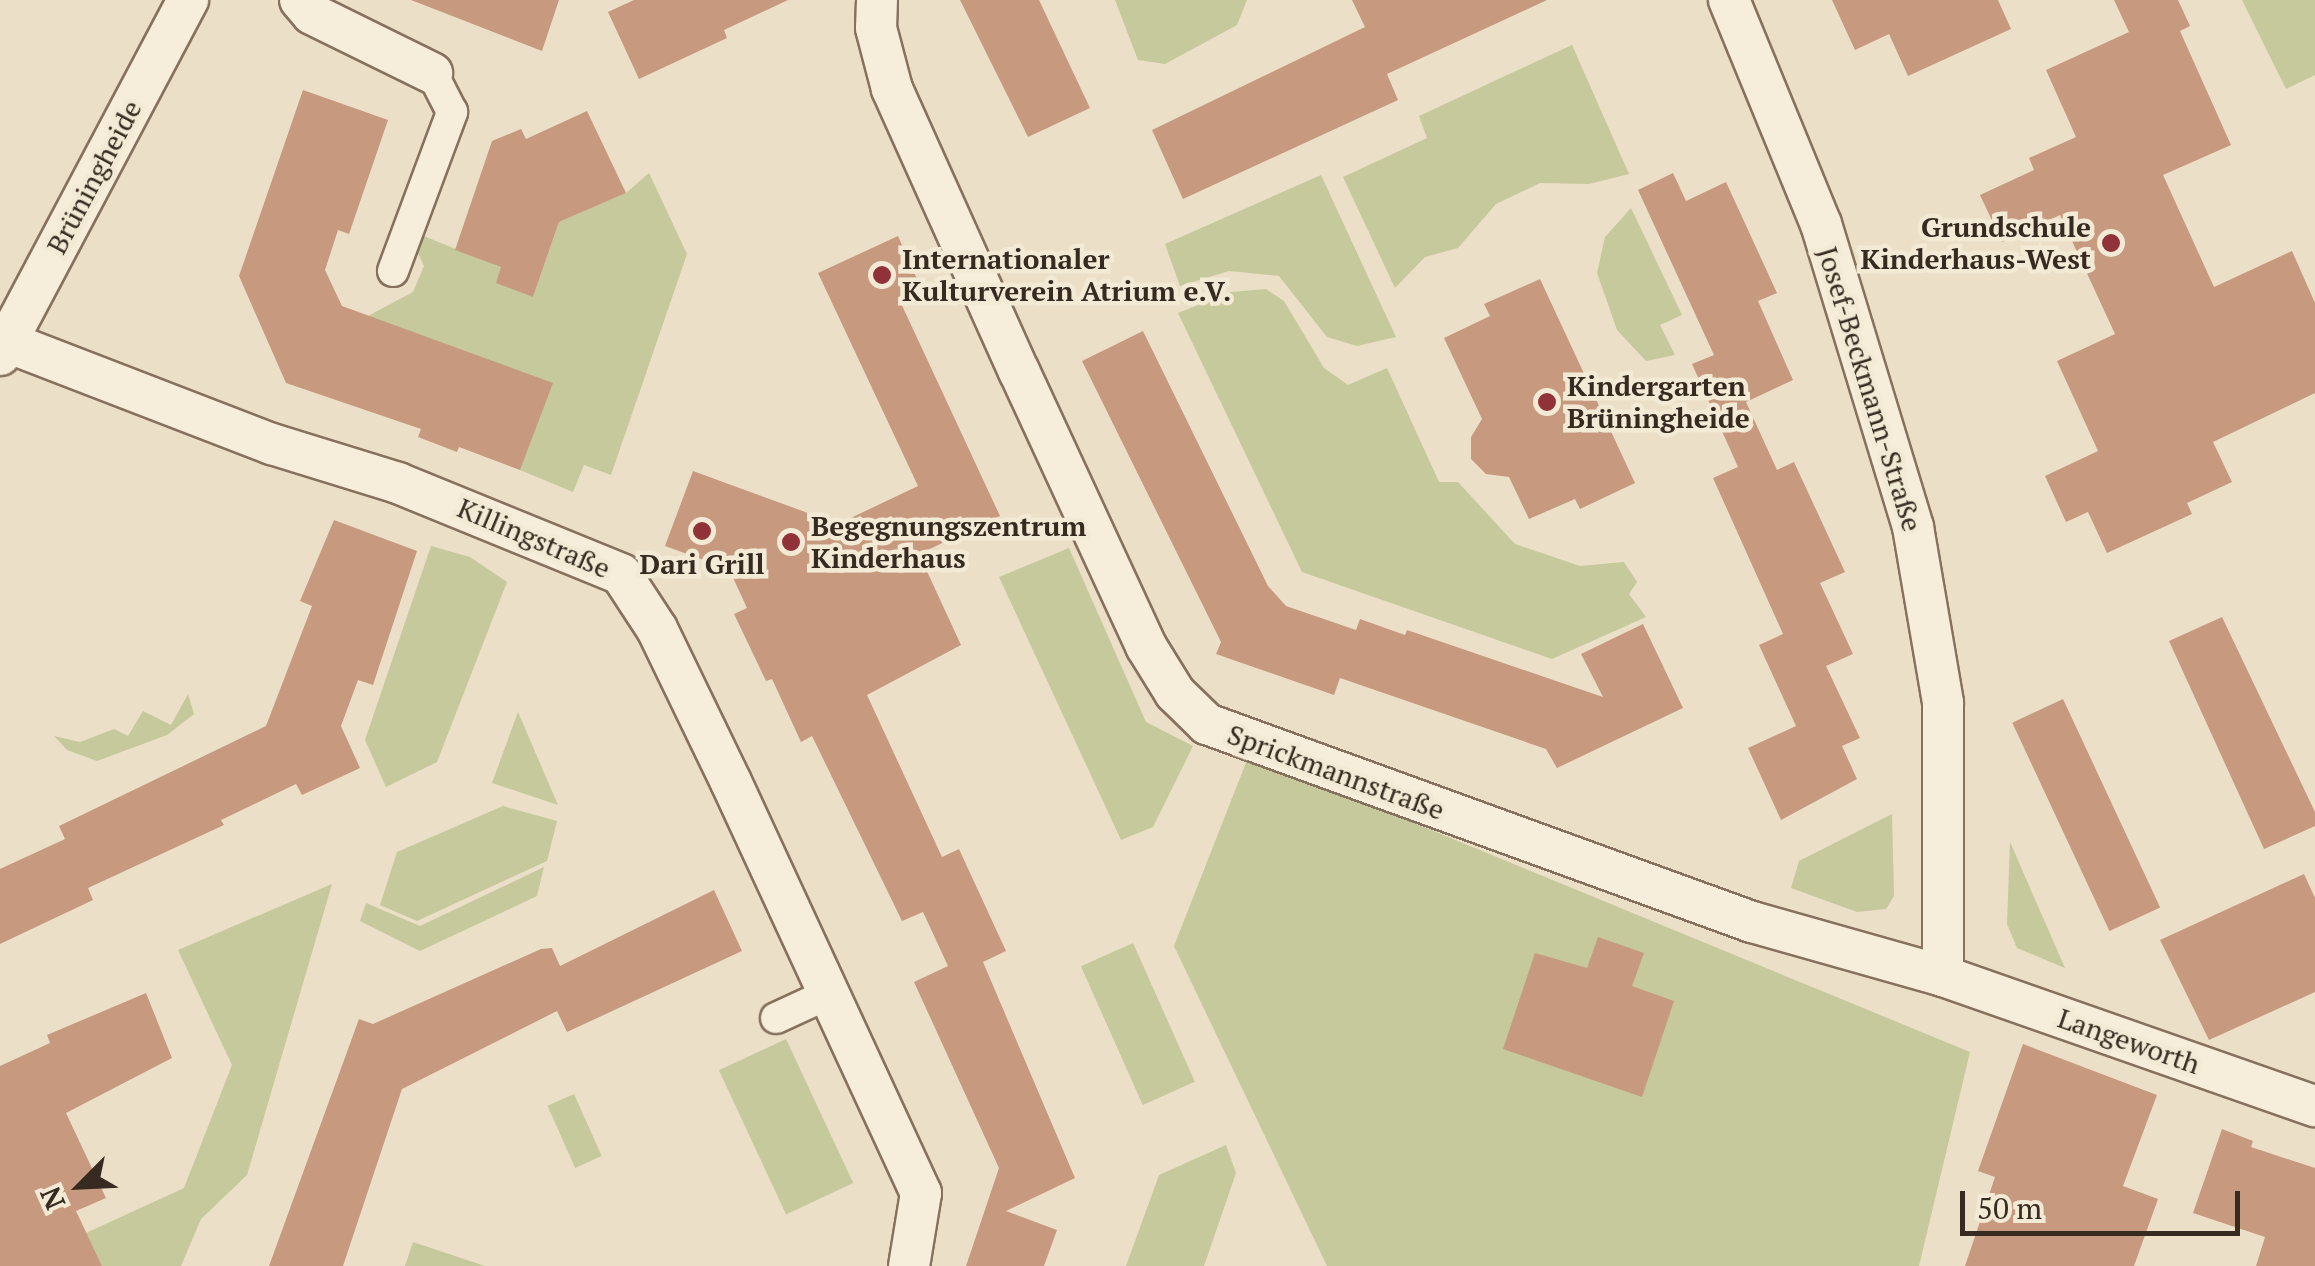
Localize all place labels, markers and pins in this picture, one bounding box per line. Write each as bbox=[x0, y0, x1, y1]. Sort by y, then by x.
place label: Grundschule Kinderhaus-West bbox=[1861, 210, 2091, 276]
marker: Grundschule Kinderhaus-West bbox=[2100, 232, 2122, 254]
place label: Internationaler Kulturverein Atrium e.V. bbox=[902, 242, 1231, 308]
marker: Internationaler Kulturverein Atrium e.V. bbox=[871, 264, 893, 286]
place label: Kindergarten Brüningheide bbox=[1567, 369, 1750, 435]
marker: Kindergarten Brüningheide bbox=[1536, 391, 1558, 413]
place label: Begegnungszentrum Kinderhaus bbox=[811, 509, 1086, 575]
marker: Dari Grill bbox=[691, 520, 713, 542]
marker: Begegnungszentrum Kinderhaus bbox=[780, 531, 802, 553]
place label: Dari Grill bbox=[640, 547, 764, 581]

